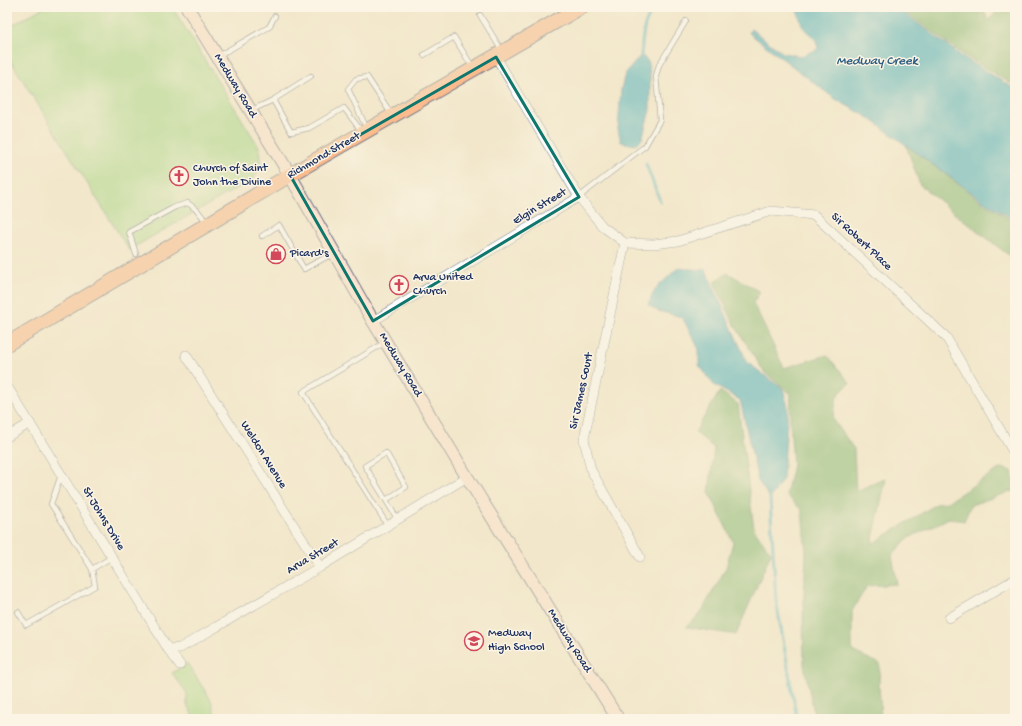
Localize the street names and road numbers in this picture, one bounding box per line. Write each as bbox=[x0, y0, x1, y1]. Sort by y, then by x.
street label: Medway Road bbox=[210, 51, 260, 121]
street label: Richmond Street bbox=[285, 129, 364, 182]
street label: Elgin Street bbox=[511, 185, 570, 228]
street label: Sir Robert Place bbox=[828, 210, 895, 274]
street label: Medway Road bbox=[375, 330, 425, 400]
street label: Sir James Court bbox=[567, 350, 597, 430]
street label: Weldon Avenue bbox=[237, 419, 290, 492]
street label: St Johns Drive bbox=[79, 485, 128, 554]
street label: Arva Street bbox=[284, 535, 342, 578]
street label: Medway Road bbox=[544, 607, 595, 676]

